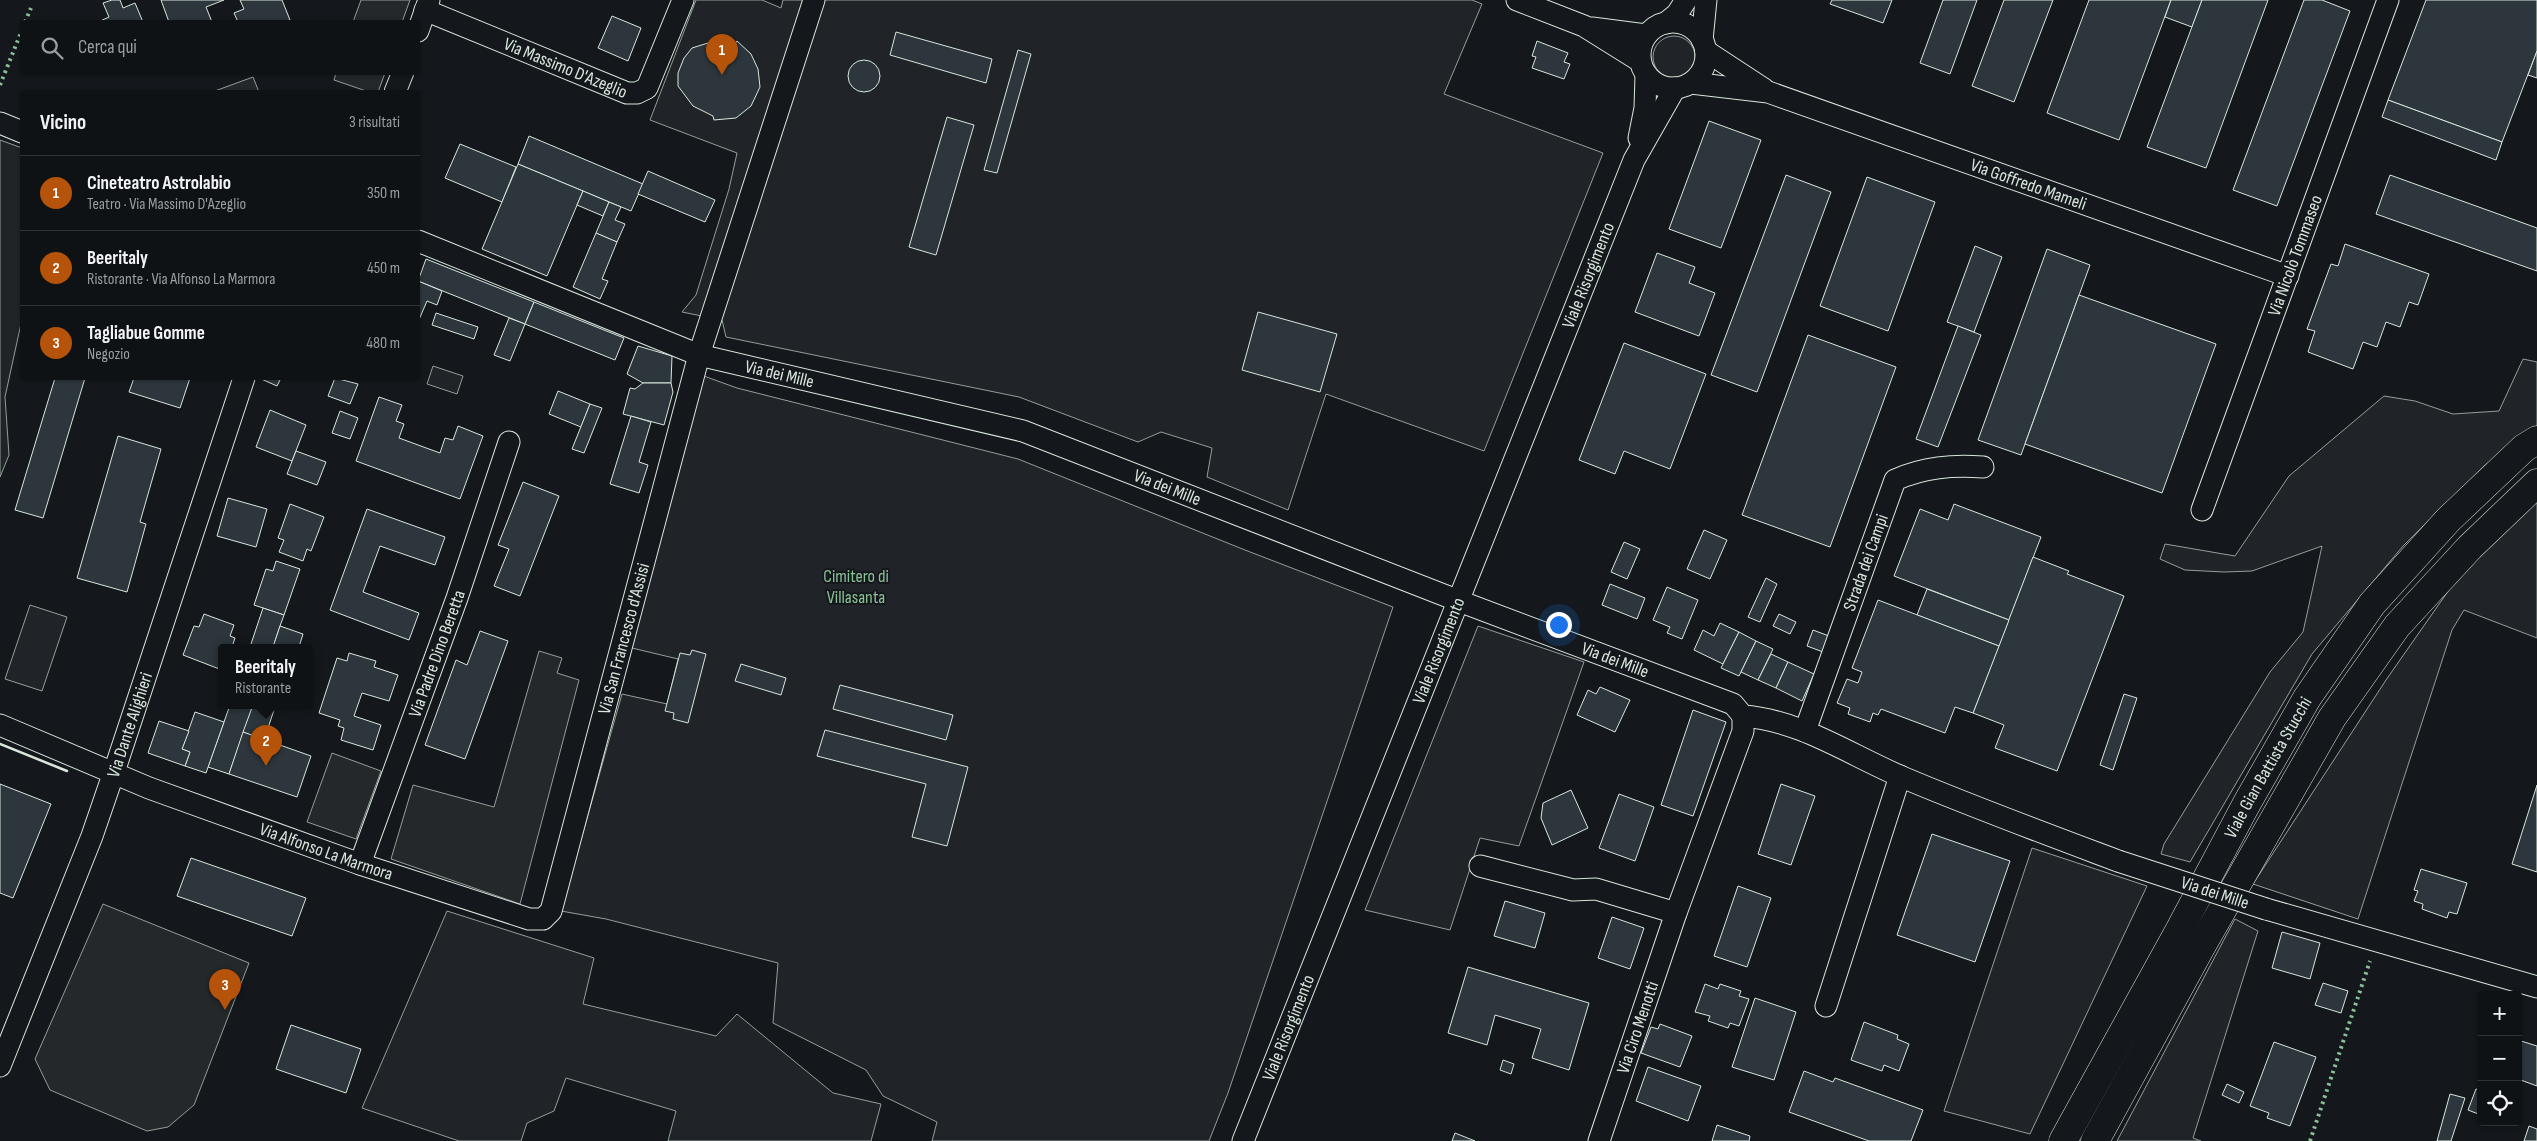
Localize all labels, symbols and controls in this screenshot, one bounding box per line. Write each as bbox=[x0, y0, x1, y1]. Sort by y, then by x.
search box bbox=[20, 20, 420, 75]
street label: Via Massimo D'Azeglio bbox=[500, 33, 630, 103]
icon: search bbox=[38, 34, 66, 62]
pin: 1 bbox=[706, 34, 738, 75]
text: Cerca qui bbox=[78, 36, 137, 59]
text: Vicino bbox=[40, 110, 86, 135]
text: 3 risultati bbox=[349, 113, 400, 132]
street label: Via Goffredo Mameli bbox=[1968, 155, 2089, 215]
text: Cineteatro Astrolabio bbox=[87, 172, 231, 195]
text: 1 bbox=[53, 184, 59, 203]
text: 350 m bbox=[367, 184, 400, 203]
street label: Via Nicolò Tommaseo bbox=[2264, 192, 2327, 319]
text: Teatro · Via Massimo D'Azeglio bbox=[87, 195, 246, 214]
street label: Viale Risorgimento bbox=[1558, 219, 1619, 331]
text: Beeritaly bbox=[87, 247, 148, 270]
text: 2 bbox=[52, 259, 60, 278]
text: 450 m bbox=[367, 259, 400, 278]
text: Ristorante · Via Alfonso La Marmora bbox=[87, 270, 275, 289]
text: Tagliabue Gomme bbox=[87, 322, 205, 345]
text: 3 bbox=[52, 334, 60, 353]
text: 480 m bbox=[366, 334, 400, 353]
text: Negozio bbox=[87, 345, 130, 364]
street label: Via dei Mille bbox=[743, 356, 816, 393]
street label: Via dei Mille bbox=[1131, 465, 1204, 510]
street label: Strada dei Campi bbox=[1839, 512, 1893, 614]
street label: Via San Francesco d'Assisi bbox=[594, 561, 654, 716]
park label: Cimitero di Villasanta bbox=[823, 566, 889, 608]
street label: Via Padre Dino Beretta bbox=[404, 588, 470, 720]
street label: Viale Risorgimento bbox=[1408, 595, 1469, 707]
your location bbox=[1546, 612, 1572, 638]
street label: Via dei Mille bbox=[1579, 638, 1652, 682]
popup bbox=[218, 644, 313, 709]
text: Beeritaly bbox=[235, 656, 296, 679]
street label: Via Dante Alighieri bbox=[103, 670, 157, 780]
text: Ristorante bbox=[235, 679, 291, 698]
street label: Viale Gian Battista Stucchi bbox=[2220, 693, 2316, 842]
pin: 2 bbox=[250, 725, 282, 766]
street label: Via Alfonso La Marmora bbox=[257, 819, 395, 885]
street label: Via dei Mille bbox=[2178, 872, 2252, 914]
pin: 3 bbox=[209, 969, 241, 1010]
street label: Viale Risorgimento bbox=[1258, 972, 1319, 1084]
street label: Via Ciro Menotti bbox=[1613, 979, 1663, 1076]
map controls bbox=[2477, 991, 2522, 1126]
button: + bbox=[2477, 991, 2522, 1036]
button: − bbox=[2477, 1036, 2522, 1081]
button: locate bbox=[2477, 1081, 2522, 1126]

